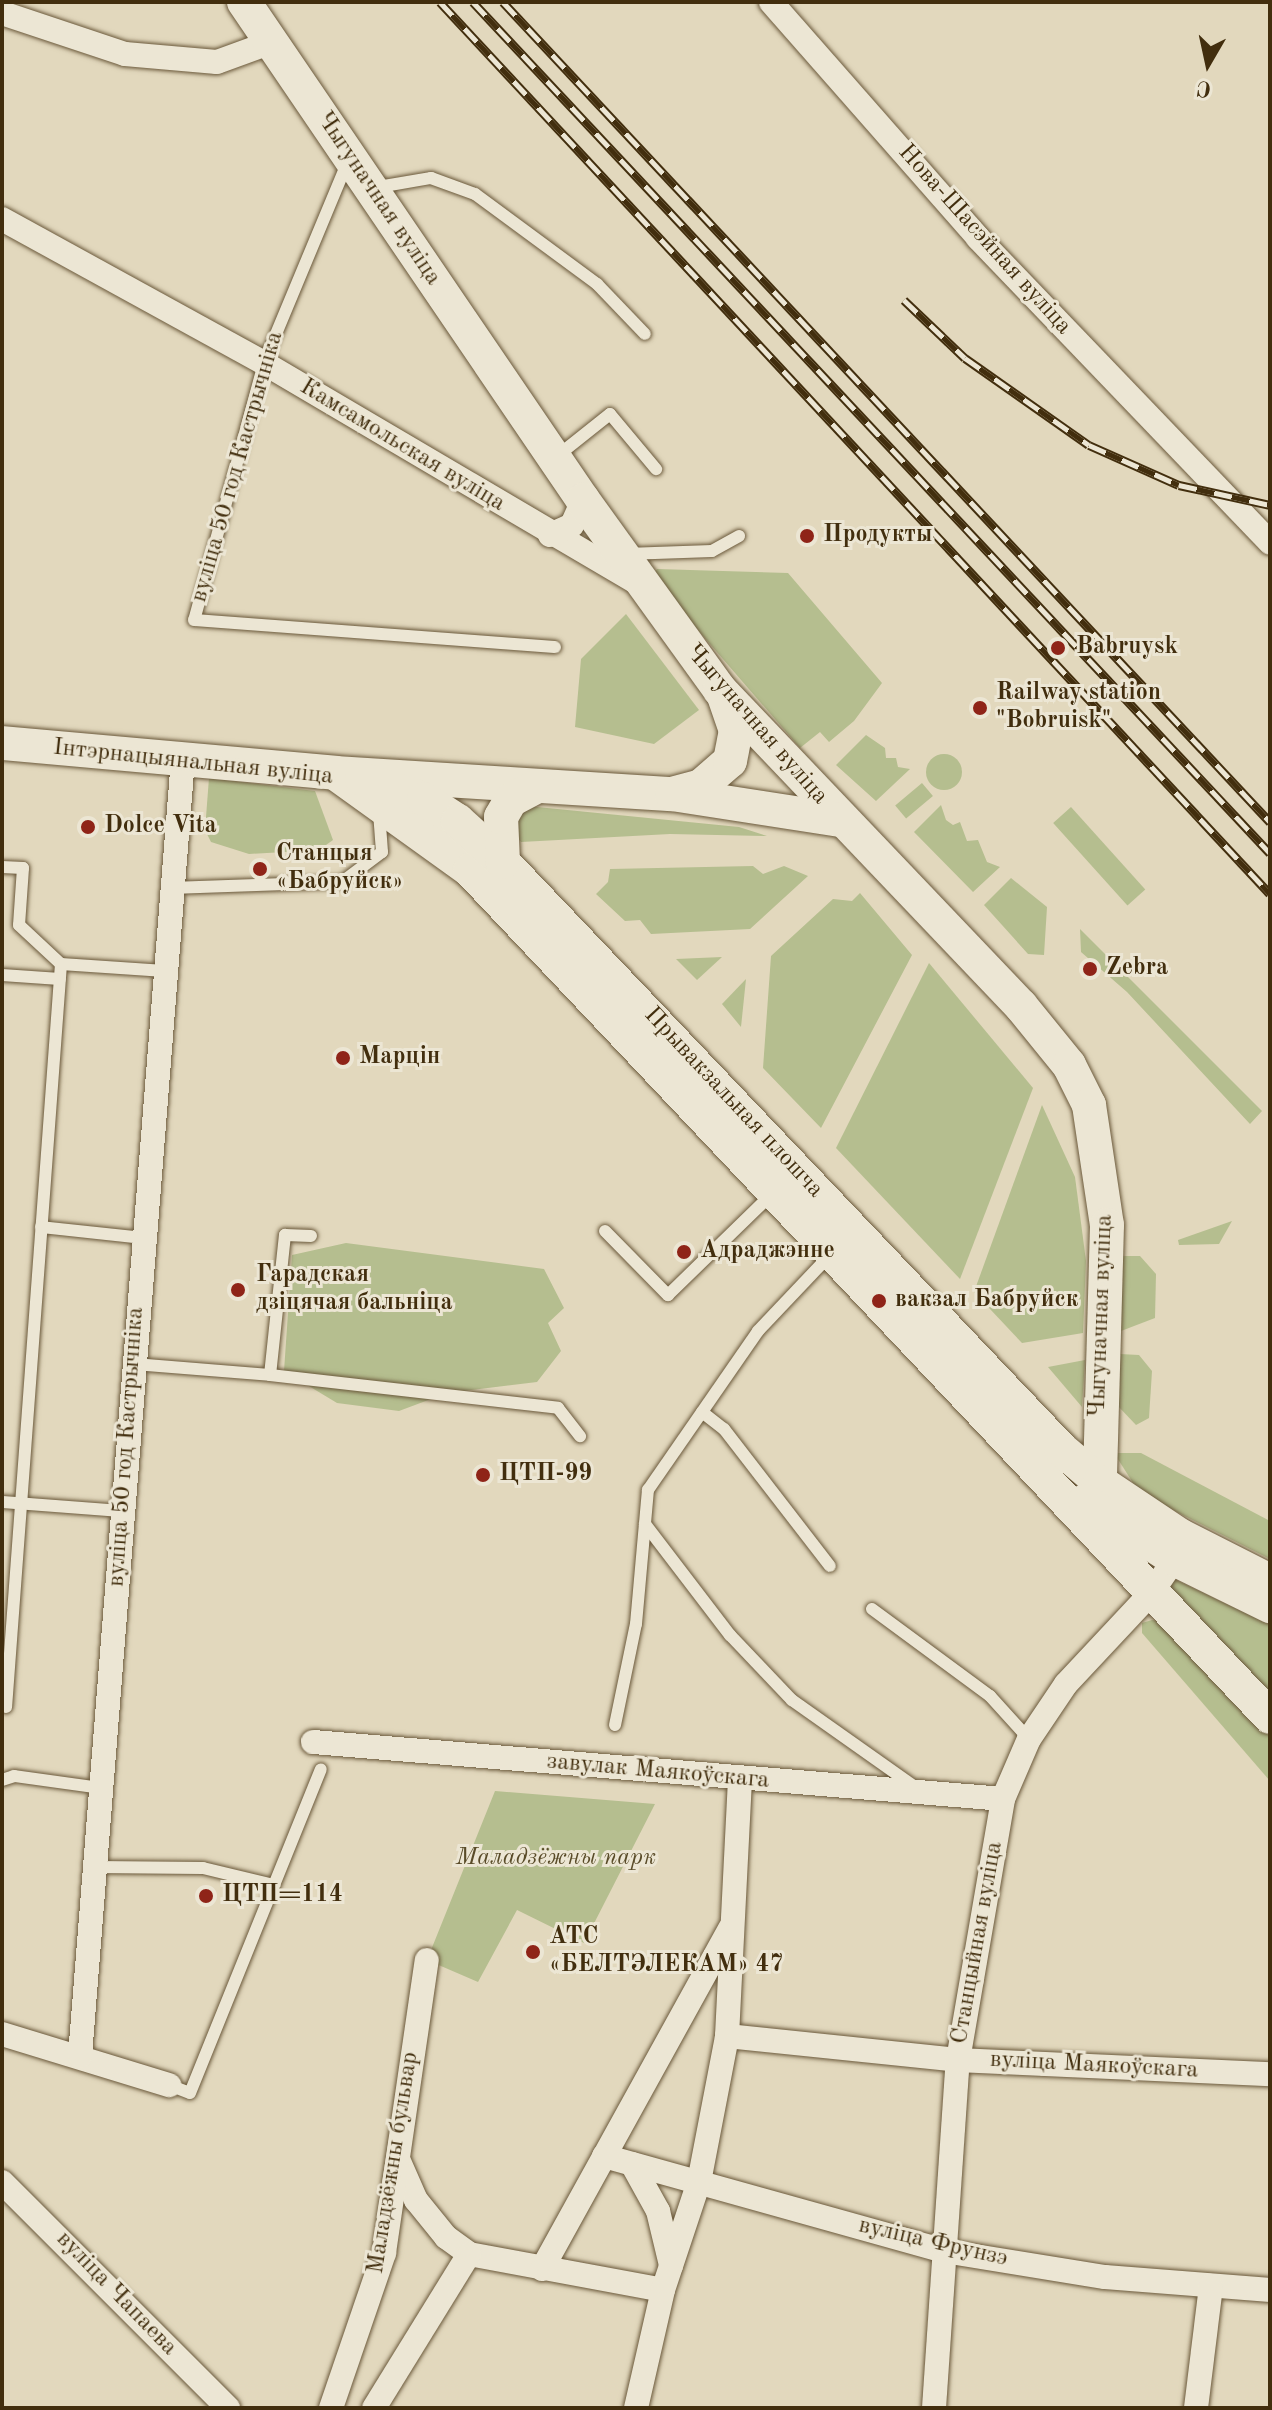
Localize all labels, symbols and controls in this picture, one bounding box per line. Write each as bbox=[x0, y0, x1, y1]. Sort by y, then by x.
north arrow bbox=[1168, 24, 1248, 104]
text: С bbox=[1195, 76, 1213, 100]
street label: Чыгуначная вуліца bbox=[309, 107, 447, 291]
street label: Нова-Шасэйная вуліца bbox=[891, 139, 1077, 341]
street label: вуліца 50 год Кастрычніка bbox=[186, 328, 290, 606]
street label: Камсамольская вуліца bbox=[294, 373, 510, 519]
place label: Продукты bbox=[823, 522, 932, 550]
marker: Продукты bbox=[798, 527, 816, 545]
place label: Babruysk bbox=[1076, 634, 1178, 662]
marker: Babruysk bbox=[1047, 637, 1069, 659]
street label: Чыгуначная вуліца bbox=[679, 639, 833, 811]
place label: Railway station "Bobruisk" bbox=[996, 680, 1161, 736]
marker: Railway station "Bobruisk" bbox=[971, 699, 989, 717]
street label: Інтэрнацыянальная вуліца bbox=[52, 734, 334, 792]
place label: Dolce Vita bbox=[104, 813, 217, 841]
marker: Dolce Vita bbox=[79, 818, 97, 836]
place label: Станцыя «Бабруйск» bbox=[276, 841, 404, 897]
marker: Станцыя «Бабруйск» bbox=[251, 860, 269, 878]
place label: Zebra bbox=[1106, 955, 1168, 983]
marker: Zebra bbox=[1081, 960, 1099, 978]
street label: Прывакзальная плошча bbox=[637, 1002, 829, 1204]
place label: Марцін bbox=[359, 1044, 440, 1072]
marker: Марцін bbox=[334, 1049, 352, 1067]
street label: Чыгуначная вуліца bbox=[1084, 1214, 1120, 1418]
place label: Адраджэнне bbox=[700, 1238, 835, 1266]
marker: Адраджэнне bbox=[675, 1243, 693, 1261]
place label: Гарадская дзіцячая бальніца bbox=[256, 1262, 453, 1318]
marker: Гарадская дзіцячая бальніца bbox=[227, 1279, 249, 1301]
place label: вакзал Бабруйск bbox=[895, 1287, 1078, 1315]
marker: вакзал Бабруйск bbox=[870, 1292, 888, 1310]
street label: вуліца 50 год Кастрычніка bbox=[103, 1306, 151, 1588]
place label: ЦТП-99 bbox=[499, 1461, 592, 1489]
marker: ЦТП-99 bbox=[474, 1466, 492, 1484]
street label: завулак Маякоўскага bbox=[546, 1748, 770, 1796]
street label: Станцыйная вуліца bbox=[946, 1840, 1010, 2046]
park label: Маладзёжны парк bbox=[456, 1845, 656, 1873]
place label: ЦТП=114 bbox=[222, 1882, 343, 1910]
marker: ЦТП=114 bbox=[197, 1887, 215, 1905]
place label: АТС «БЕЛТЭЛЕКАМ» 47 bbox=[549, 1924, 783, 1980]
marker: АТС «БЕЛТЭЛЕКАМ» 47 bbox=[524, 1943, 542, 1961]
street label: вуліца Маякоўскага bbox=[989, 2046, 1199, 2086]
street label: Маладзёжны бульвар bbox=[362, 2050, 426, 2276]
street label: вуліца Фрунзэ bbox=[856, 2212, 1010, 2274]
street label: вуліца Чапаева bbox=[49, 2226, 183, 2362]

